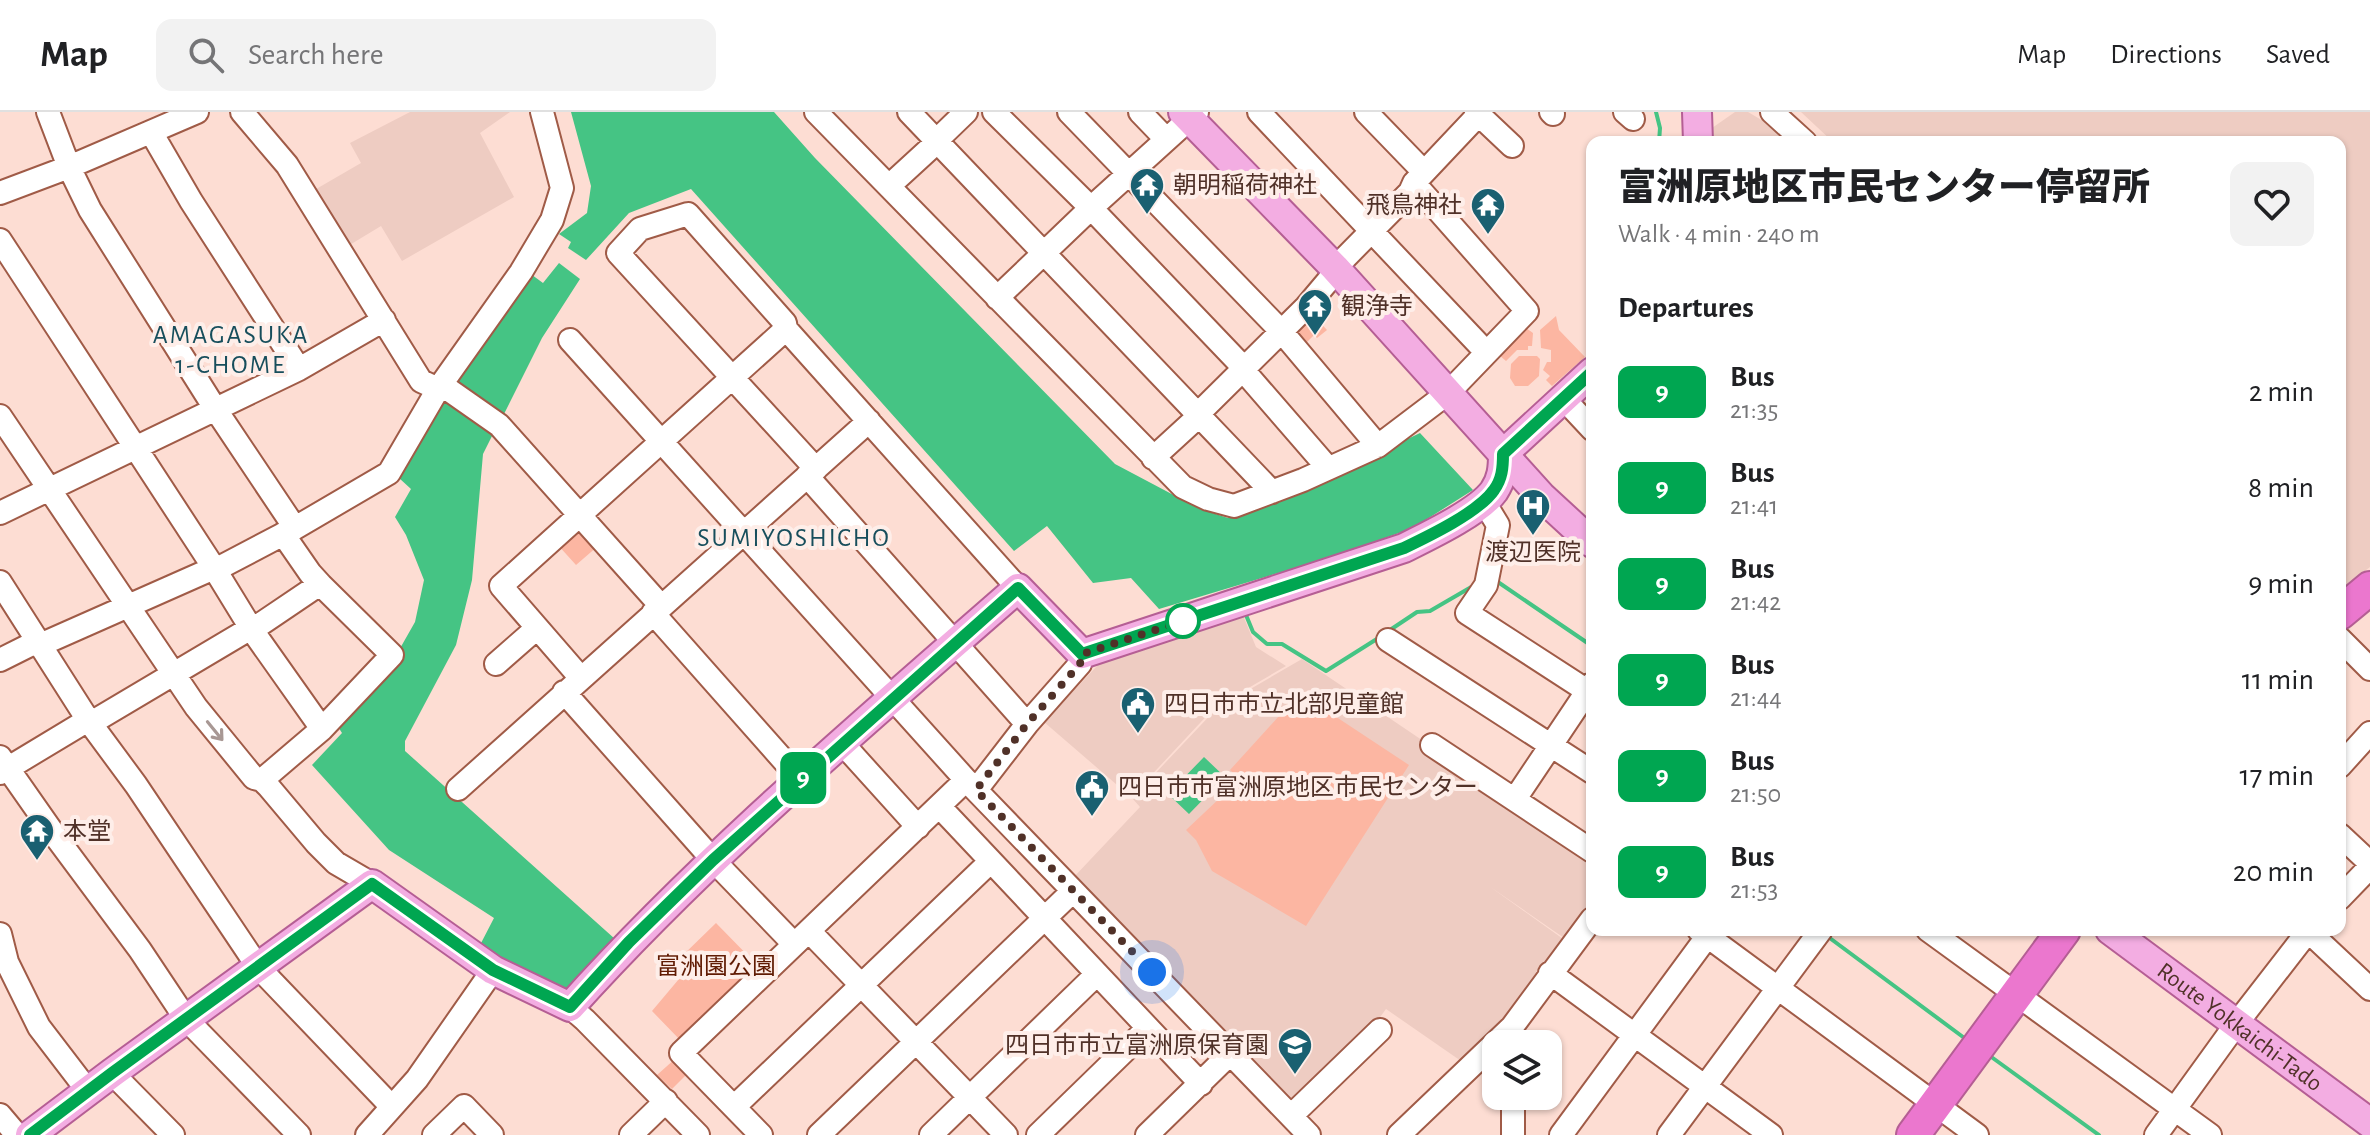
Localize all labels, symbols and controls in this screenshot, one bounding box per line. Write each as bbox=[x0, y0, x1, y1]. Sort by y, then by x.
search box bbox=[156, 19, 716, 91]
icon: search bbox=[184, 33, 228, 77]
text: Map bbox=[40, 36, 108, 74]
text: Search here bbox=[248, 40, 384, 70]
text: Map bbox=[2017, 41, 2066, 69]
text: Directions bbox=[2110, 41, 2222, 69]
text: Saved bbox=[2266, 41, 2330, 69]
button: heart bbox=[2230, 162, 2314, 246]
temple icon: 朝明稲荷神社 bbox=[1128, 166, 1166, 216]
text: 富洲原地区市民センター停留所 bbox=[1618, 170, 2150, 208]
place label: 朝明稲荷神社 bbox=[1173, 172, 1317, 198]
temple icon: 飛鳥神社 bbox=[1469, 186, 1507, 236]
place label: 飛鳥神社 bbox=[1366, 192, 1462, 218]
text: Walk · 4 min · 240 m bbox=[1618, 221, 1820, 247]
temple icon: 観浄寺 bbox=[1296, 287, 1334, 337]
place label: 観浄寺 bbox=[1341, 293, 1413, 319]
text: Departures bbox=[1618, 293, 1754, 323]
district label: AMAGASUKA 1-CHOME bbox=[153, 322, 309, 378]
text: Bus bbox=[1730, 362, 1775, 392]
text: 2 min bbox=[2249, 377, 2314, 407]
text: 9 bbox=[1655, 378, 1669, 406]
text: 21:35 bbox=[1730, 397, 1778, 423]
text: Bus bbox=[1730, 458, 1775, 488]
text: 8 min bbox=[2248, 473, 2314, 503]
text: 9 bbox=[1655, 474, 1669, 502]
hospital icon: 渡辺医院 bbox=[1514, 487, 1552, 537]
text: 21:41 bbox=[1730, 493, 1778, 519]
district label: SUMIYOSHICHO bbox=[697, 525, 891, 551]
place label: 渡辺医院 bbox=[1485, 539, 1581, 565]
text: Bus bbox=[1730, 554, 1775, 584]
text: 9 min bbox=[2248, 569, 2314, 599]
text: 9 bbox=[1655, 570, 1669, 598]
text: 21:42 bbox=[1730, 589, 1781, 615]
unlabelled marker bbox=[1166, 604, 1200, 638]
text: Bus bbox=[1730, 650, 1775, 680]
text: 11 min bbox=[2242, 665, 2314, 695]
text: 9 bbox=[1655, 666, 1669, 694]
public building icon: 四日市市立北部児童館 bbox=[1119, 685, 1157, 735]
text: 21:44 bbox=[1730, 685, 1782, 711]
place label: 四日市市立北部児童館 bbox=[1164, 691, 1404, 717]
one-way arrow bbox=[206, 720, 224, 740]
text: Bus bbox=[1730, 746, 1775, 776]
line badge: 9 bbox=[777, 752, 829, 804]
text: 17 min bbox=[2239, 761, 2314, 791]
text: 9 bbox=[1655, 762, 1669, 790]
text: 9 bbox=[796, 764, 810, 792]
public building icon: 四日市市富洲原地区市民センター bbox=[1073, 768, 1111, 818]
place label: 四日市市富洲原地区市民センター bbox=[1118, 774, 1478, 800]
text: 21:50 bbox=[1730, 781, 1781, 807]
temple icon: 本堂 bbox=[18, 812, 56, 862]
place label: 本堂 bbox=[63, 818, 111, 844]
text: Bus bbox=[1730, 842, 1775, 872]
text: 20 min bbox=[2233, 857, 2314, 887]
text: 9 bbox=[1655, 858, 1669, 886]
text: 21:53 bbox=[1730, 877, 1778, 903]
your location bbox=[1132, 952, 1172, 992]
park label: 富洲園公園 bbox=[656, 953, 776, 979]
street label: Route Yokkaichi-Tado bbox=[2152, 958, 2326, 1096]
school or university icon: 四日市市立富洲原保育園 bbox=[1276, 1026, 1314, 1076]
map controls bbox=[1482, 1030, 1562, 1110]
button: layers bbox=[1482, 1030, 1562, 1110]
place label: 四日市市立富洲原保育園 bbox=[1005, 1032, 1269, 1058]

